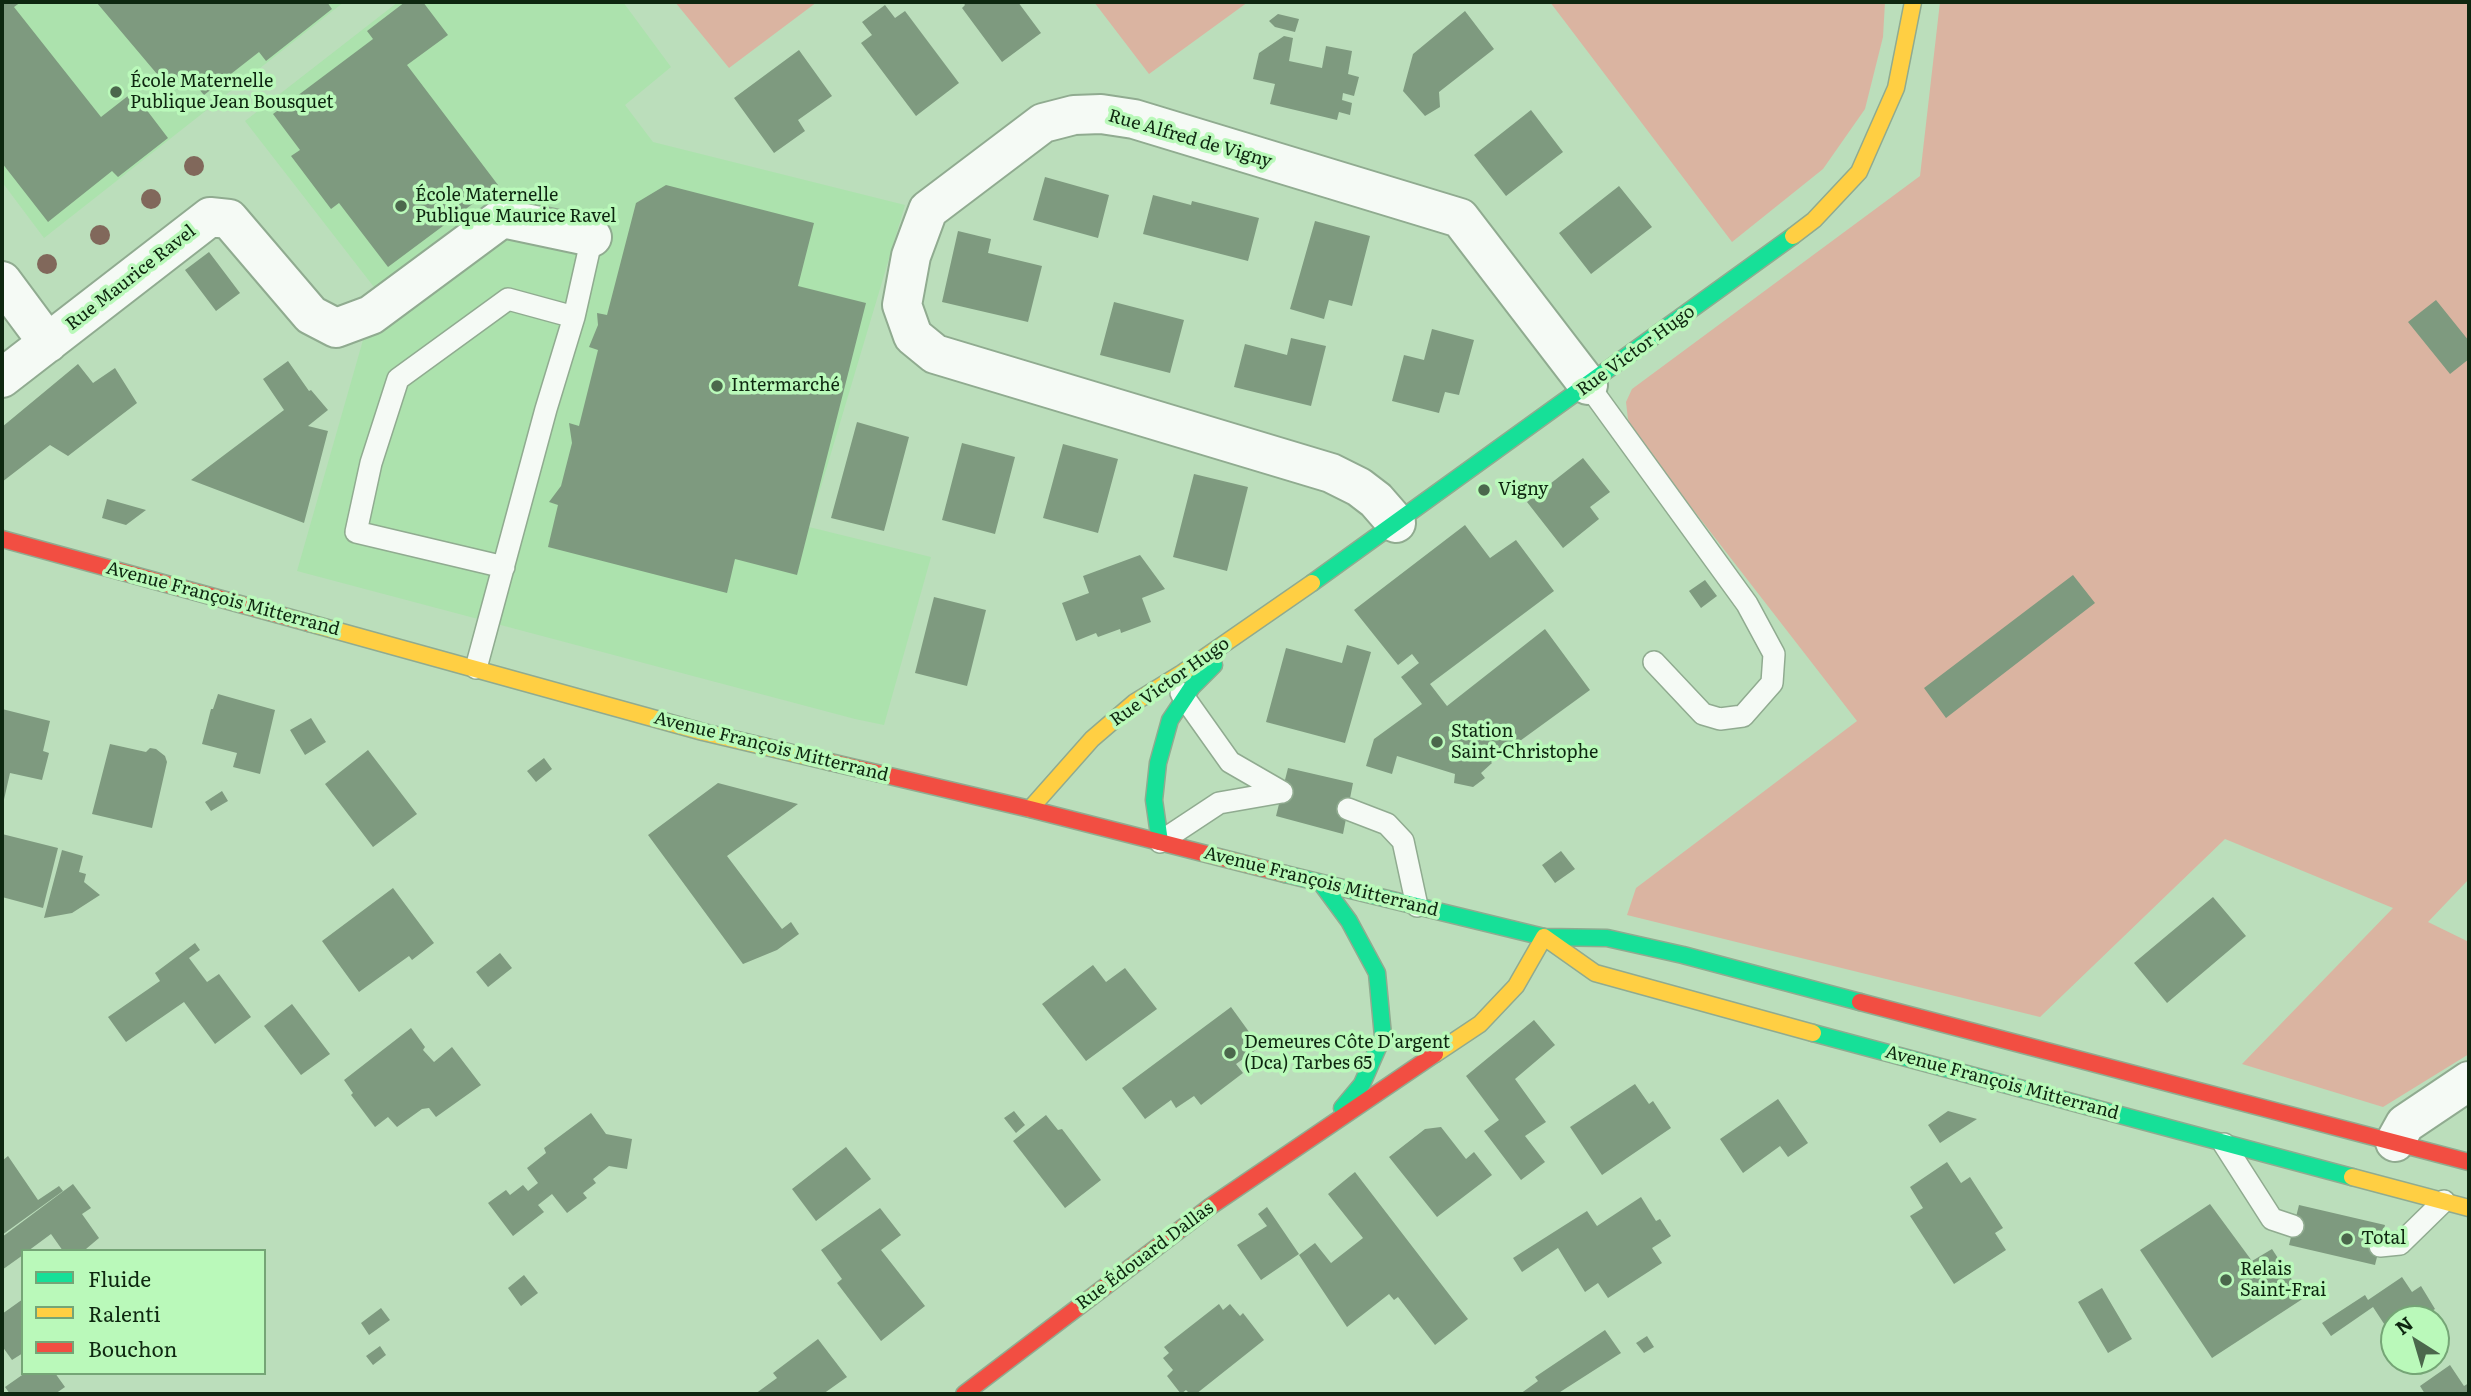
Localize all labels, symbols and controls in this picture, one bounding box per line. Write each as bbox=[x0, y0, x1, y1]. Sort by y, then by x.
place label: École Maternelle Publique Jean Bousquet bbox=[130, 71, 333, 114]
marker: École Maternelle Publique Jean Bousquet bbox=[108, 84, 124, 100]
street label: Rue Alfred de Vigny bbox=[1106, 105, 1274, 173]
place label: École Maternelle Publique Maurice Ravel bbox=[415, 185, 616, 228]
marker: École Maternelle Publique Maurice Ravel bbox=[393, 198, 409, 214]
street label: Rue Maurice Ravel bbox=[62, 221, 200, 335]
street label: Rue Victor Hugo bbox=[1573, 301, 1699, 401]
place label: Intermarché bbox=[731, 375, 840, 397]
marker: Intermarché bbox=[709, 378, 725, 394]
place label: Vigny bbox=[1498, 479, 1548, 501]
marker: Vigny bbox=[1476, 482, 1492, 498]
street label: Avenue François Mitterrand bbox=[104, 557, 342, 641]
street label: Rue Victor Hugo bbox=[1106, 633, 1234, 731]
street label: Avenue François Mitterrand bbox=[652, 707, 890, 787]
place label: Station Saint-Christophe bbox=[1451, 721, 1598, 764]
marker: Station Saint-Christophe bbox=[1429, 734, 1445, 750]
street label: Avenue François Mitterrand bbox=[1202, 842, 1440, 922]
place label: Demeures Côte D'argent (Dca) Tarbes 65 bbox=[1244, 1032, 1450, 1074]
street label: Avenue François Mitterrand bbox=[1883, 1041, 2121, 1125]
marker: Demeures Côte D'argent (Dca) Tarbes 65 bbox=[1222, 1045, 1238, 1061]
street label: Rue Édouard Dallas bbox=[1072, 1197, 1218, 1315]
place label: Total bbox=[2361, 1228, 2406, 1250]
marker: Total bbox=[2339, 1231, 2355, 1247]
legend bbox=[21, 1249, 266, 1375]
place label: Relais Saint-Frai bbox=[2240, 1259, 2326, 1302]
text: Fluide bbox=[88, 1262, 151, 1293]
marker: Relais Saint-Frai bbox=[2218, 1272, 2234, 1288]
text: Ralenti bbox=[88, 1297, 161, 1328]
north arrow bbox=[2380, 1305, 2450, 1375]
text: N bbox=[2389, 1309, 2418, 1341]
text: Bouchon bbox=[88, 1332, 177, 1363]

